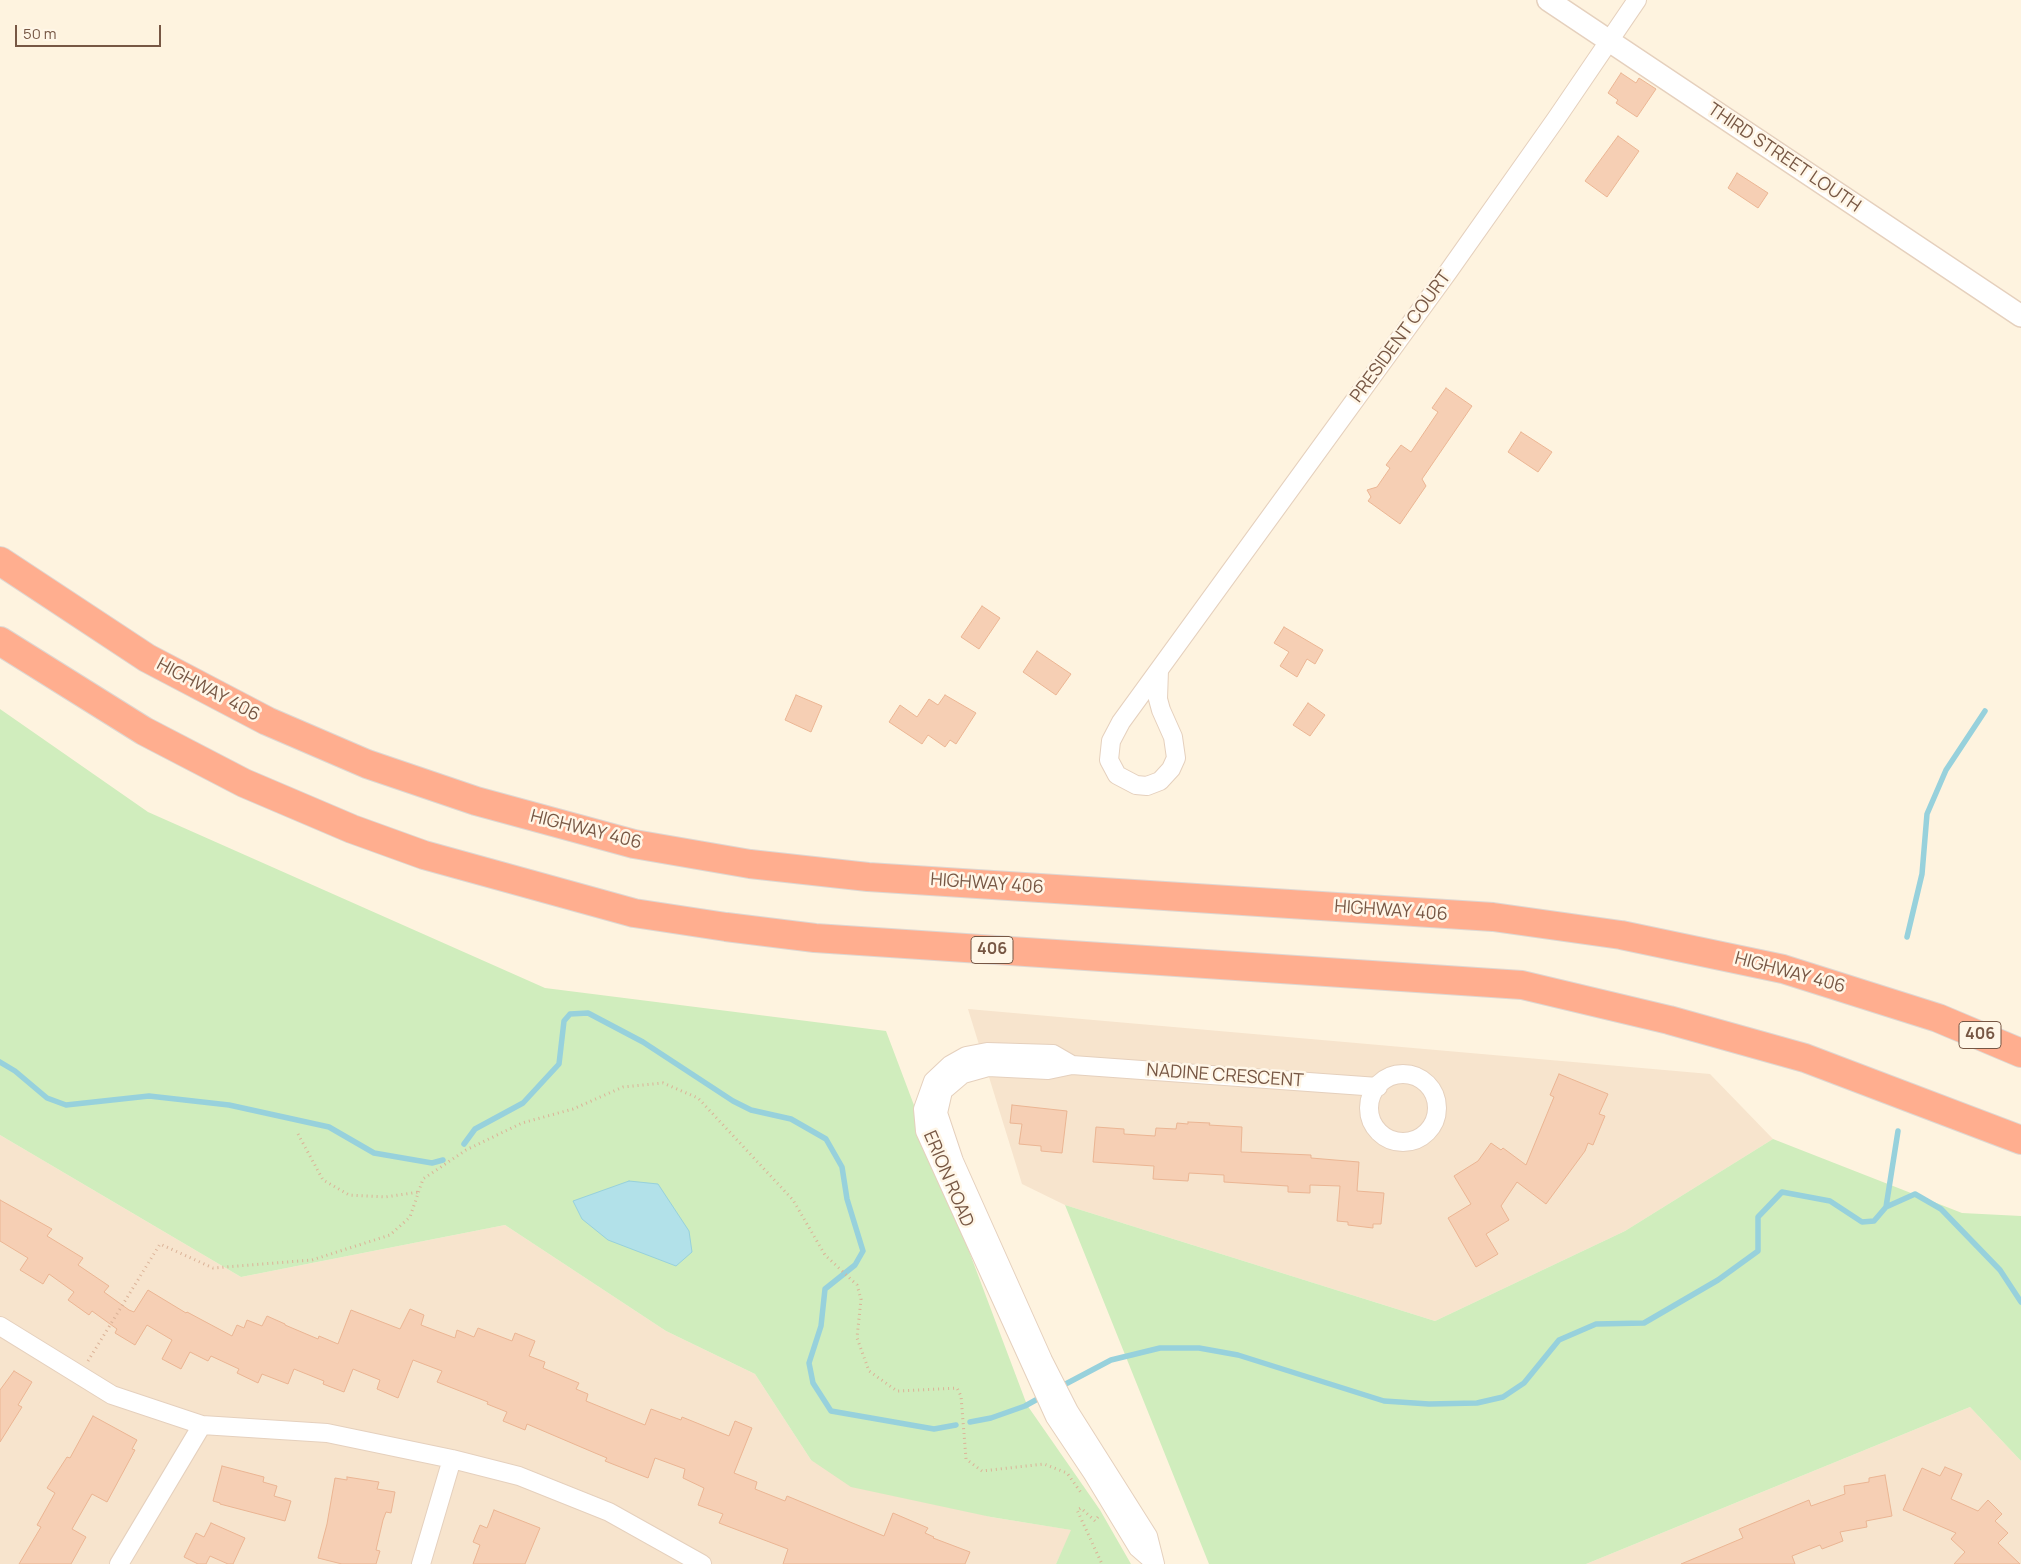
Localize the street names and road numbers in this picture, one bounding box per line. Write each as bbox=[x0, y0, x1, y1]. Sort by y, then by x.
street label: THIRD STREET LOUTH bbox=[1703, 99, 1865, 217]
street label: PRESIDENT COURT bbox=[1346, 267, 1456, 407]
street label: HIGHWAY 406 bbox=[153, 654, 263, 726]
street label: HIGHWAY 406 bbox=[528, 806, 644, 854]
street label: HIGHWAY 406 bbox=[929, 869, 1045, 899]
street label: HIGHWAY 406 bbox=[1333, 896, 1449, 926]
road number: 406 bbox=[971, 936, 1013, 964]
street label: HIGHWAY 406 bbox=[1732, 948, 1848, 998]
road number: 406 bbox=[1959, 1022, 2001, 1048]
street label: NADINE CRESCENT bbox=[1146, 1060, 1304, 1092]
street label: ERION ROAD bbox=[918, 1128, 978, 1230]

